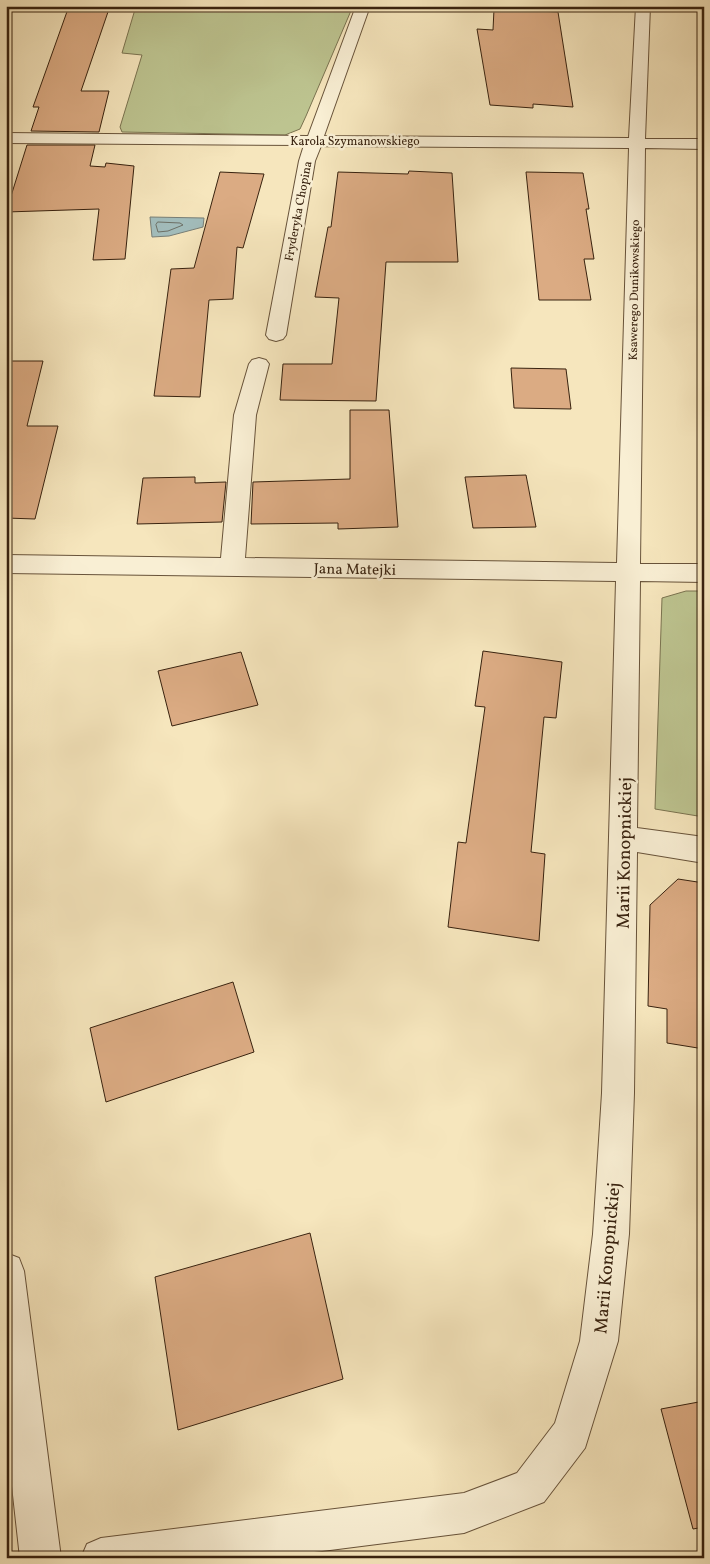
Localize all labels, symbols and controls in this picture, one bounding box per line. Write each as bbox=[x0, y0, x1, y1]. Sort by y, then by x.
street label: Karola Szymanowskiego bbox=[290, 134, 420, 150]
street label: Fryderyka Chopina bbox=[281, 160, 317, 263]
street label: Ksawerego Dunikowskiego bbox=[626, 219, 644, 361]
street label: Jana Matejki bbox=[314, 559, 396, 582]
street label: Marii Konopnickiej bbox=[612, 777, 639, 929]
street label: Marii Konopnickiej bbox=[589, 1181, 628, 1335]

